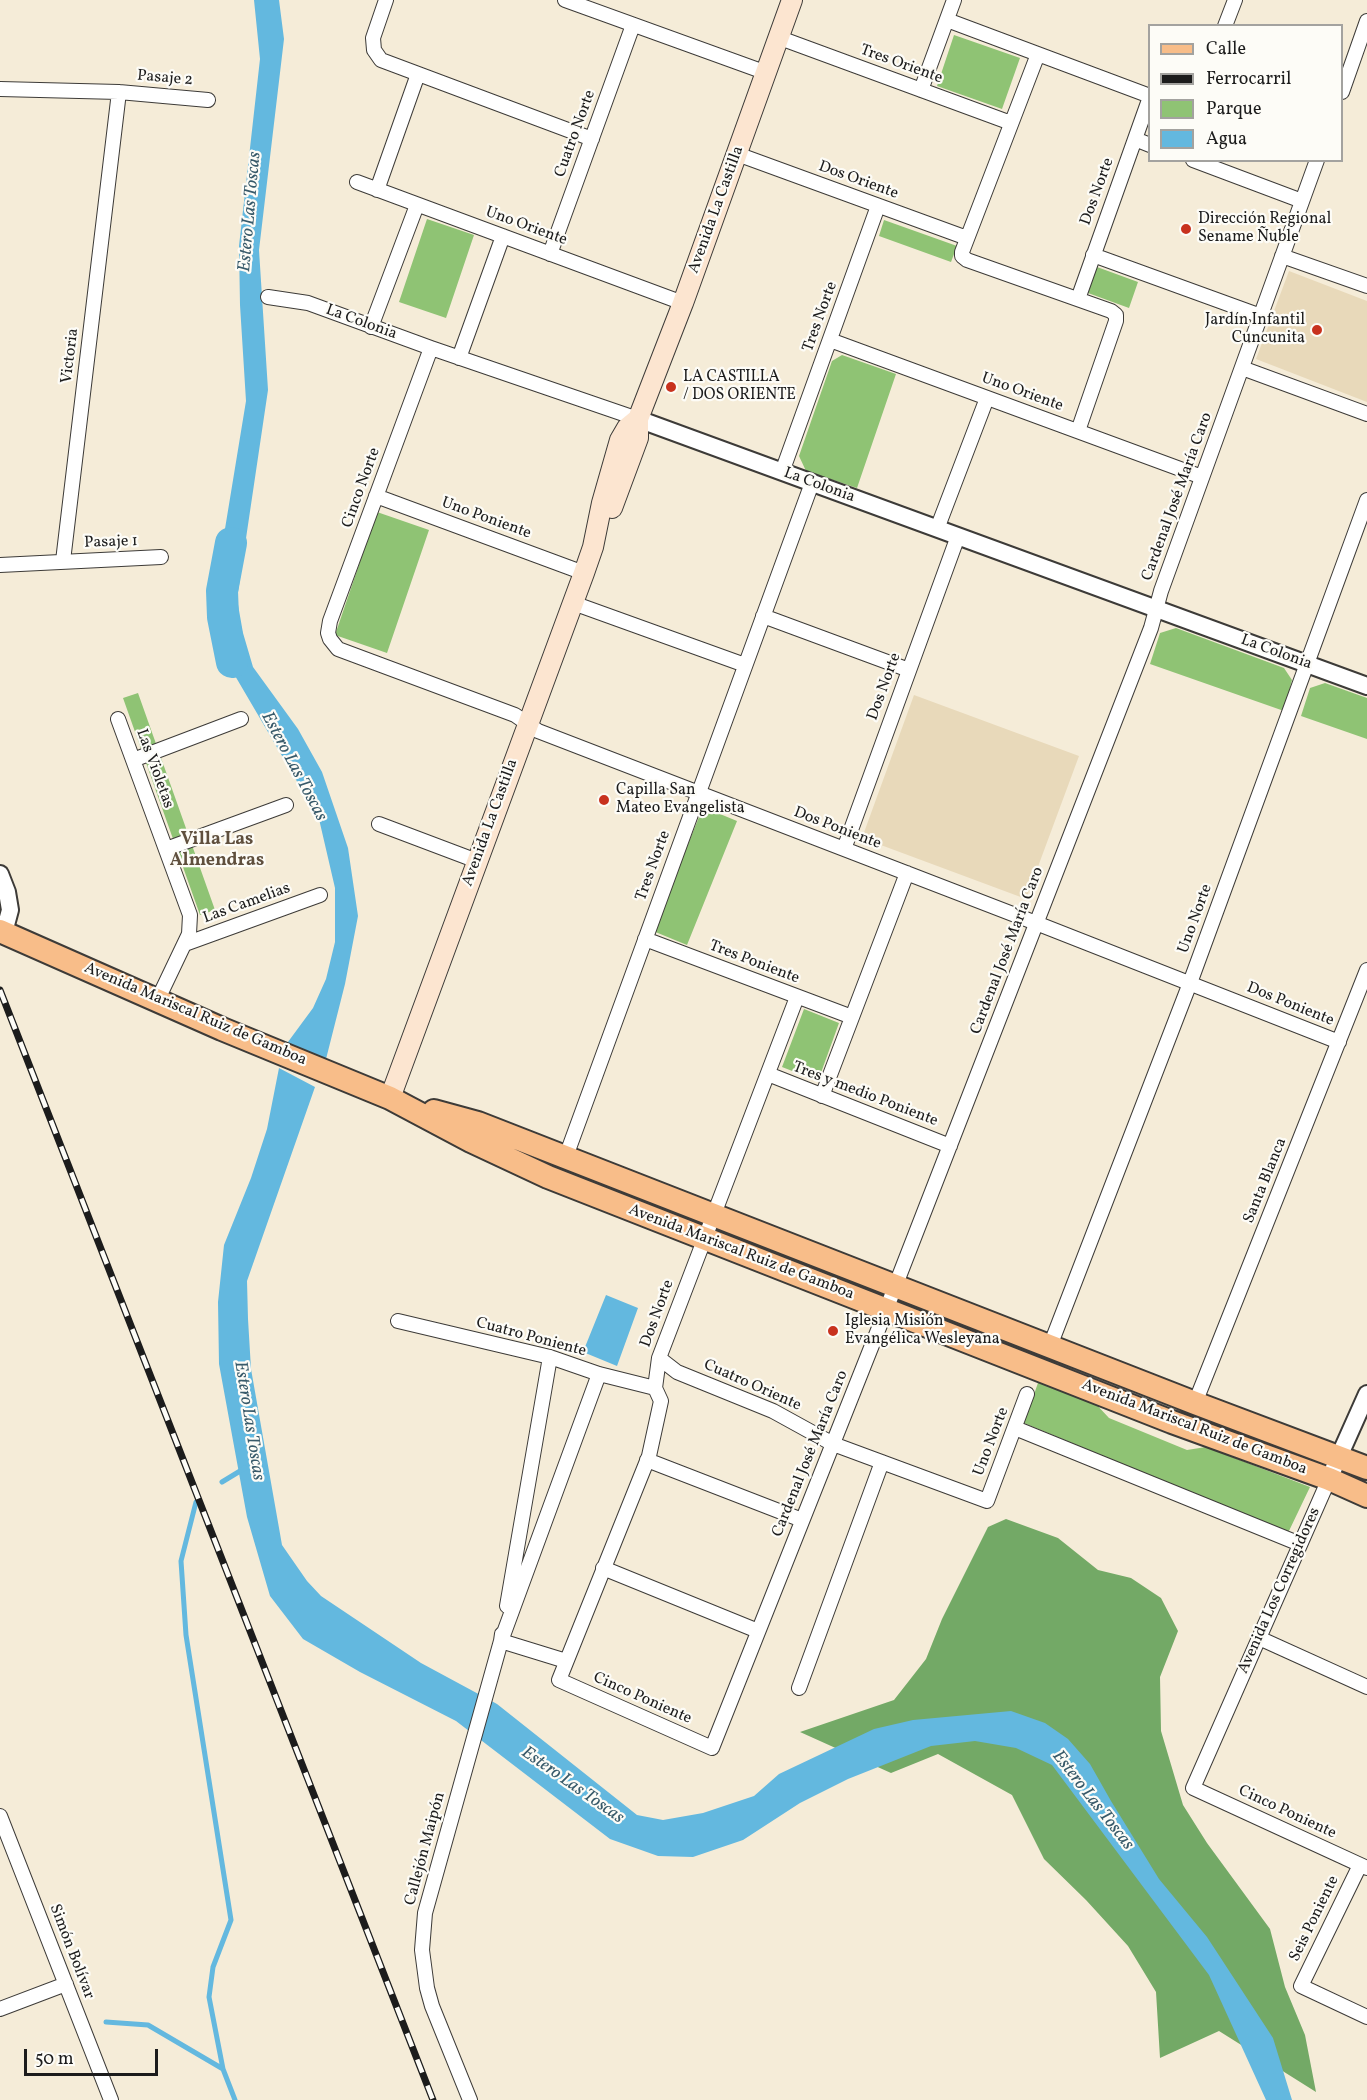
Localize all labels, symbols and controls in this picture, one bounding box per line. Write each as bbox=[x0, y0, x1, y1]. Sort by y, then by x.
legend bbox=[1148, 24, 1343, 162]
text: Calle bbox=[1206, 37, 1246, 62]
street label: Tres Oriente bbox=[857, 41, 945, 89]
street label: Pasaje 2 bbox=[136, 67, 194, 91]
text: Ferrocarril bbox=[1206, 67, 1291, 92]
street label: Cuatro Norte bbox=[551, 88, 601, 180]
text: Parque bbox=[1206, 97, 1261, 122]
text: Agua bbox=[1206, 127, 1247, 152]
street label: Avenida La Castilla bbox=[685, 144, 749, 276]
water label: Estero Las Toscas bbox=[235, 151, 267, 273]
street label: Dos Norte bbox=[1077, 156, 1119, 228]
street label: Dos Oriente bbox=[815, 158, 901, 204]
street label: Uno Oriente bbox=[483, 203, 569, 251]
place label: Dirección Regional Sename Ñuble bbox=[1198, 210, 1331, 248]
marker: Dirección Regional Sename Ñuble bbox=[1179, 222, 1193, 236]
street label: Tres Norte bbox=[799, 279, 843, 355]
street label: La Colonia bbox=[323, 301, 399, 345]
place label: Jardín Infantil Cuncunita bbox=[1205, 311, 1305, 349]
marker: Jardín Infantil Cuncunita bbox=[1310, 323, 1324, 337]
street label: Victoria bbox=[58, 327, 84, 385]
place label: LA CASTILLA / DOS ORIENTE bbox=[683, 368, 796, 406]
street label: Uno Oriente bbox=[979, 369, 1065, 417]
marker: LA CASTILLA / DOS ORIENTE bbox=[664, 380, 678, 394]
street label: Cardenal José María Caro bbox=[1139, 410, 1217, 584]
street label: Cinco Norte bbox=[339, 445, 385, 531]
street label: La Colonia bbox=[781, 464, 857, 508]
street label: Uno Poniente bbox=[439, 494, 533, 544]
street label: Pasaje 1 bbox=[84, 532, 138, 554]
street label: La Colonia bbox=[1238, 631, 1314, 675]
street label: Dos Norte bbox=[864, 651, 906, 723]
water label: Estero Las Toscas bbox=[255, 709, 331, 825]
street label: Las Violetas bbox=[131, 727, 177, 811]
street label: Avenida La Castilla bbox=[459, 757, 523, 889]
place label: Capilla San Mateo Evangelista bbox=[616, 781, 745, 819]
marker: Capilla San Mateo Evangelista bbox=[597, 793, 611, 807]
street label: Dos Poniente bbox=[790, 804, 884, 854]
street label: Tres Norte bbox=[632, 828, 676, 904]
district label: Villa Las Almendras bbox=[170, 830, 264, 872]
street label: Cardenal José María Caro bbox=[967, 865, 1049, 1037]
street label: Las Camelias bbox=[201, 879, 293, 929]
street label: Uno Norte bbox=[1175, 882, 1217, 956]
street label: Tres Poniente bbox=[706, 937, 802, 989]
street label: Avenida Mariscal Ruiz de Gamboa bbox=[81, 959, 309, 1071]
street label: Dos Poniente bbox=[1244, 979, 1336, 1031]
street label: Tres y medio Poniente bbox=[790, 1058, 940, 1132]
street label: Santa Blanca bbox=[1240, 1135, 1292, 1227]
street label: Avenida Mariscal Ruiz de Gamboa bbox=[626, 1201, 856, 1305]
street label: Dos Norte bbox=[637, 1278, 679, 1350]
place label: Iglesia Misión Evangélica Wesleyana bbox=[845, 1312, 1000, 1350]
street label: Cuatro Poniente bbox=[474, 1314, 588, 1362]
marker: Iglesia Misión Evangélica Wesleyana bbox=[826, 1324, 840, 1338]
street label: Cuatro Oriente bbox=[700, 1356, 804, 1416]
water label: Estero Las Toscas bbox=[228, 1360, 268, 1482]
street label: Cardenal José María Caro bbox=[769, 1368, 853, 1540]
street label: Avenida Mariscal Ruiz de Gamboa bbox=[1079, 1376, 1309, 1480]
street label: Uno Norte bbox=[970, 1405, 1014, 1479]
street label: Avenida Los Corregidores bbox=[1235, 1505, 1325, 1677]
street label: Cinco Poniente bbox=[590, 1669, 694, 1729]
water label: Estero Las Toscas bbox=[516, 1743, 628, 1829]
water label: Estero Las Toscas bbox=[1046, 1747, 1138, 1855]
street label: Cinco Poniente bbox=[1235, 1782, 1339, 1844]
street label: Callejón Maipón bbox=[402, 1790, 450, 1908]
street label: Seis Poniente bbox=[1286, 1873, 1344, 1965]
street label: Simón Bolívar bbox=[44, 1902, 98, 2002]
scale bar bbox=[27, 2037, 160, 2075]
text: 50 m bbox=[35, 2047, 74, 2072]

